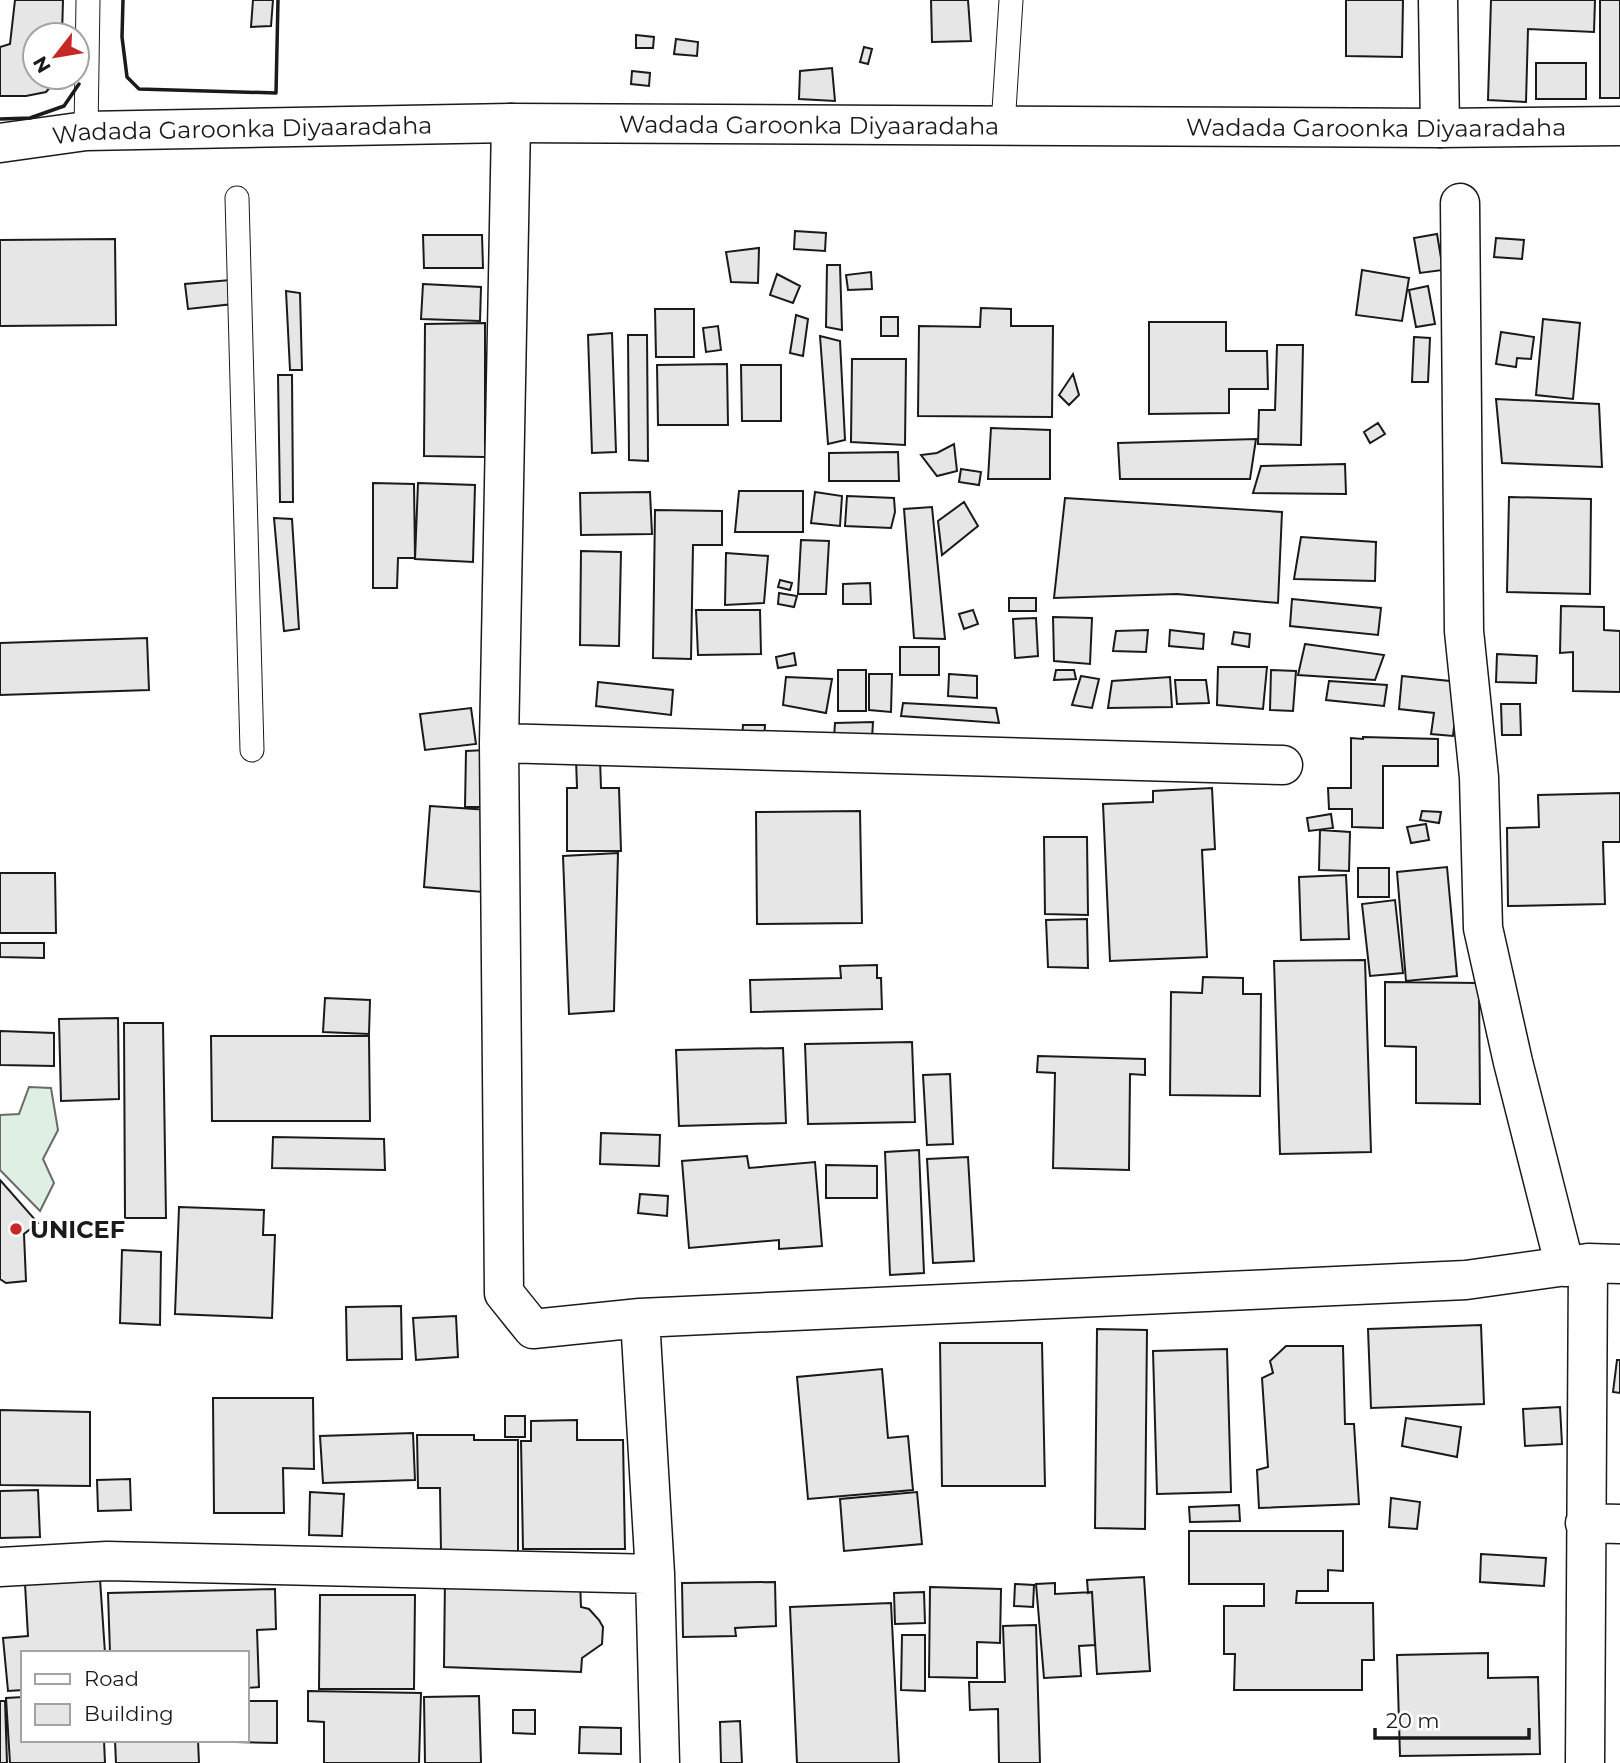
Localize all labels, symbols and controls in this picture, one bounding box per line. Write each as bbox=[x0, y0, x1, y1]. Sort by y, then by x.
north arrow bbox=[21, 21, 91, 91]
text: N bbox=[28, 52, 56, 77]
street label: Wadada Garoonka Diyaaradaha bbox=[619, 109, 999, 140]
street label: Wadada Garoonka Diyaaradaha bbox=[50, 110, 433, 150]
street label: Wadada Garoonka Diyaaradaha bbox=[1186, 112, 1566, 143]
place label: UNICEF bbox=[30, 1215, 125, 1244]
marker: UNICEF bbox=[8, 1221, 24, 1237]
legend bbox=[21, 1651, 248, 1742]
text: Road bbox=[84, 1666, 139, 1691]
scale bar bbox=[1375, 1696, 1529, 1740]
text: Building bbox=[84, 1701, 174, 1726]
text: 20 m bbox=[1386, 1708, 1440, 1733]

